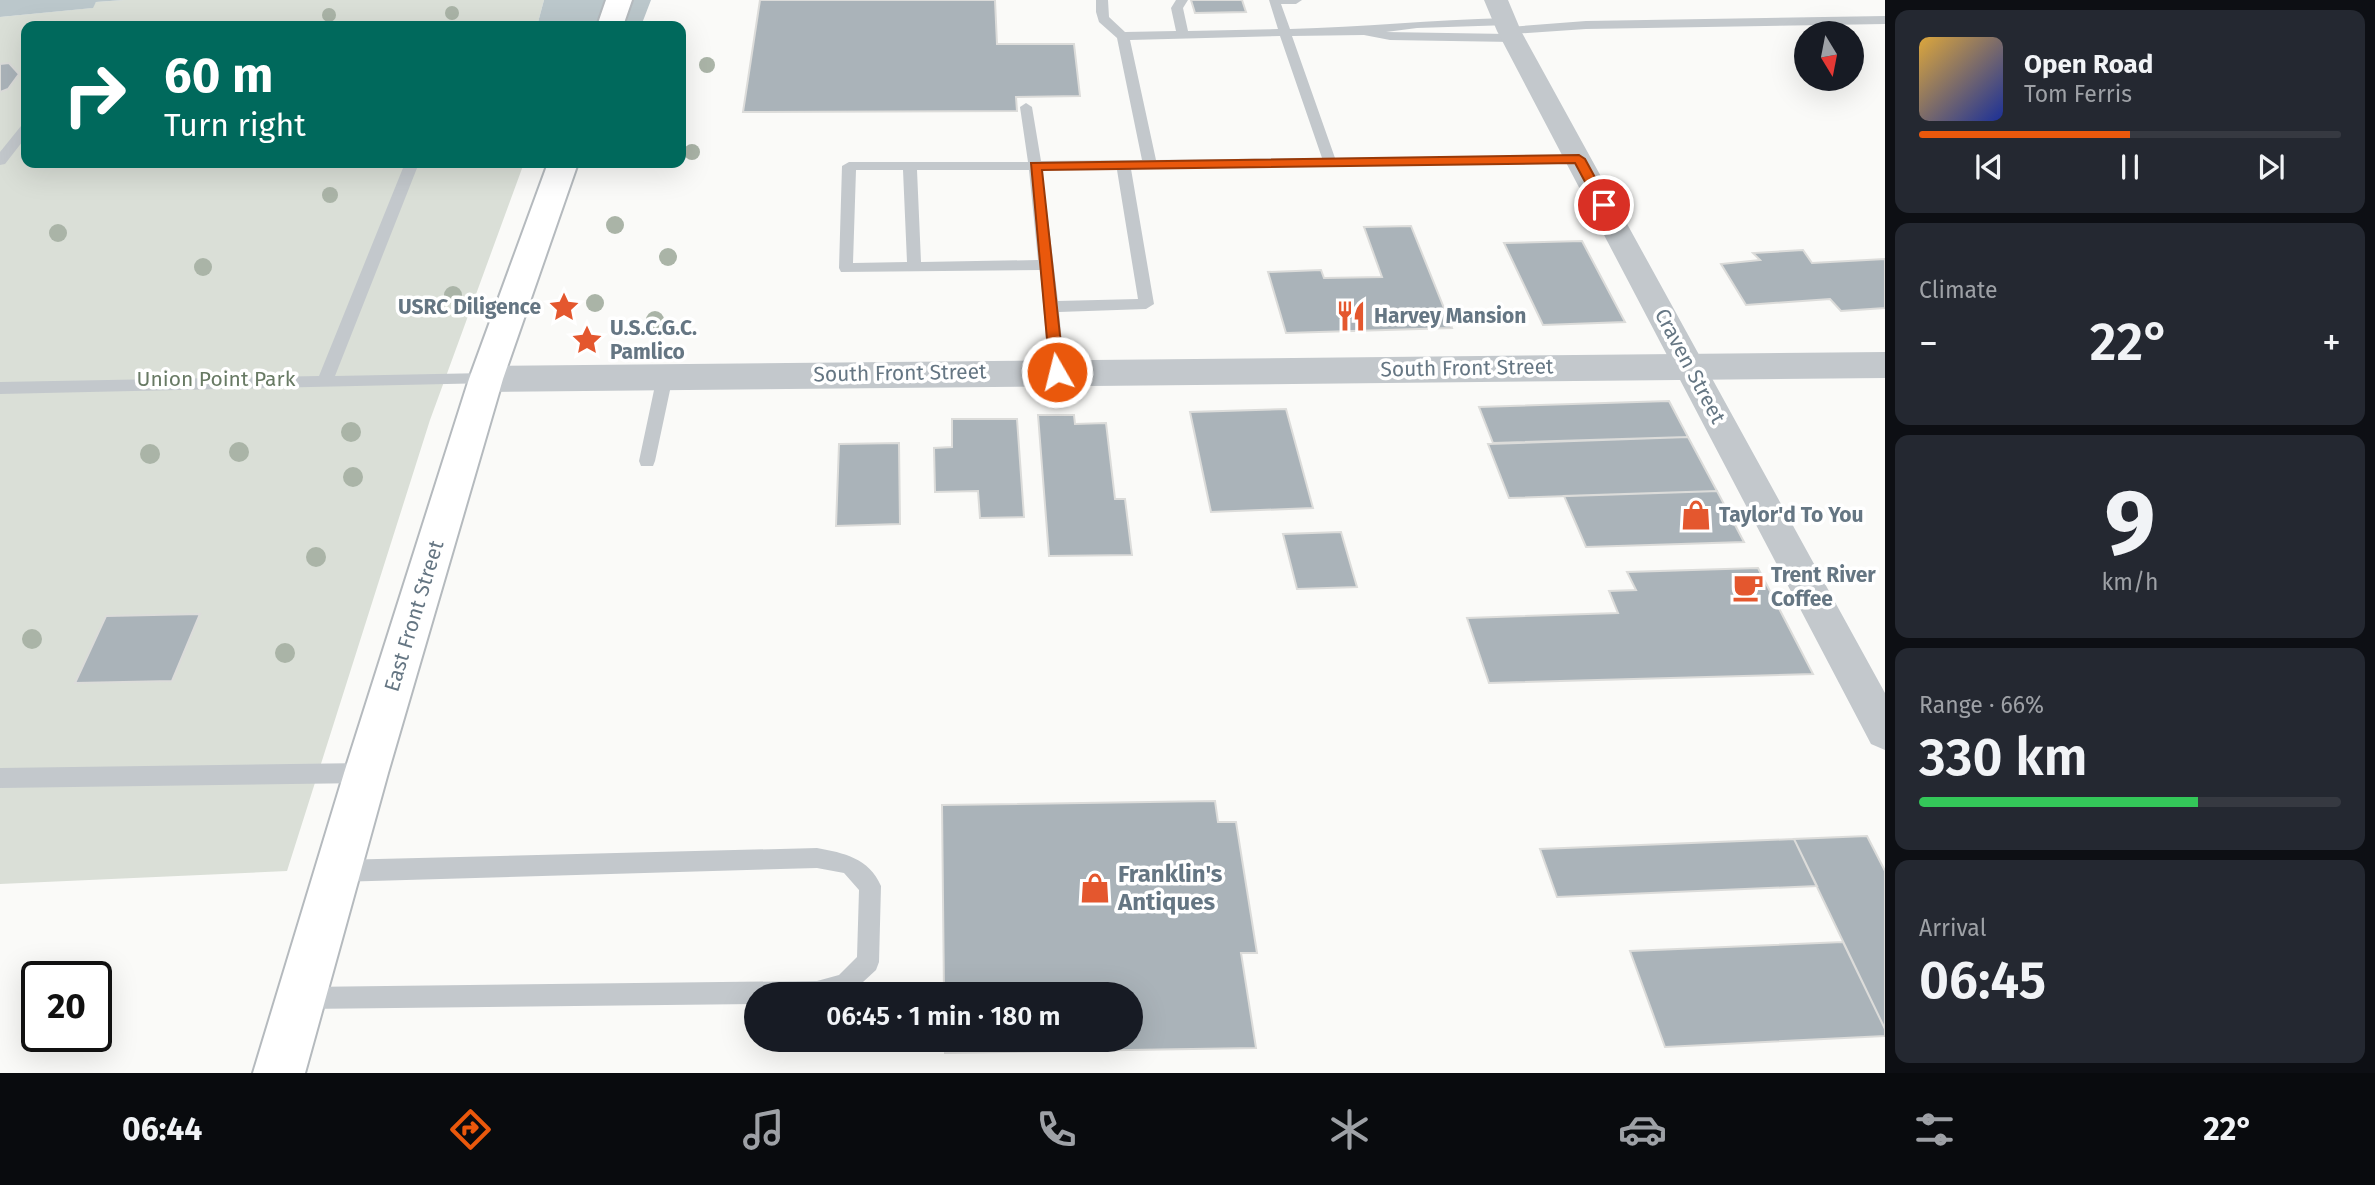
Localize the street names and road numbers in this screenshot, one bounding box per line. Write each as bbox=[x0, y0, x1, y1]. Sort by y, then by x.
street label: Craven Street bbox=[1649, 304, 1731, 428]
street label: South Front Street bbox=[1380, 353, 1554, 383]
street label: South Front Street bbox=[813, 358, 987, 388]
street label: East Front Street bbox=[379, 537, 449, 695]

